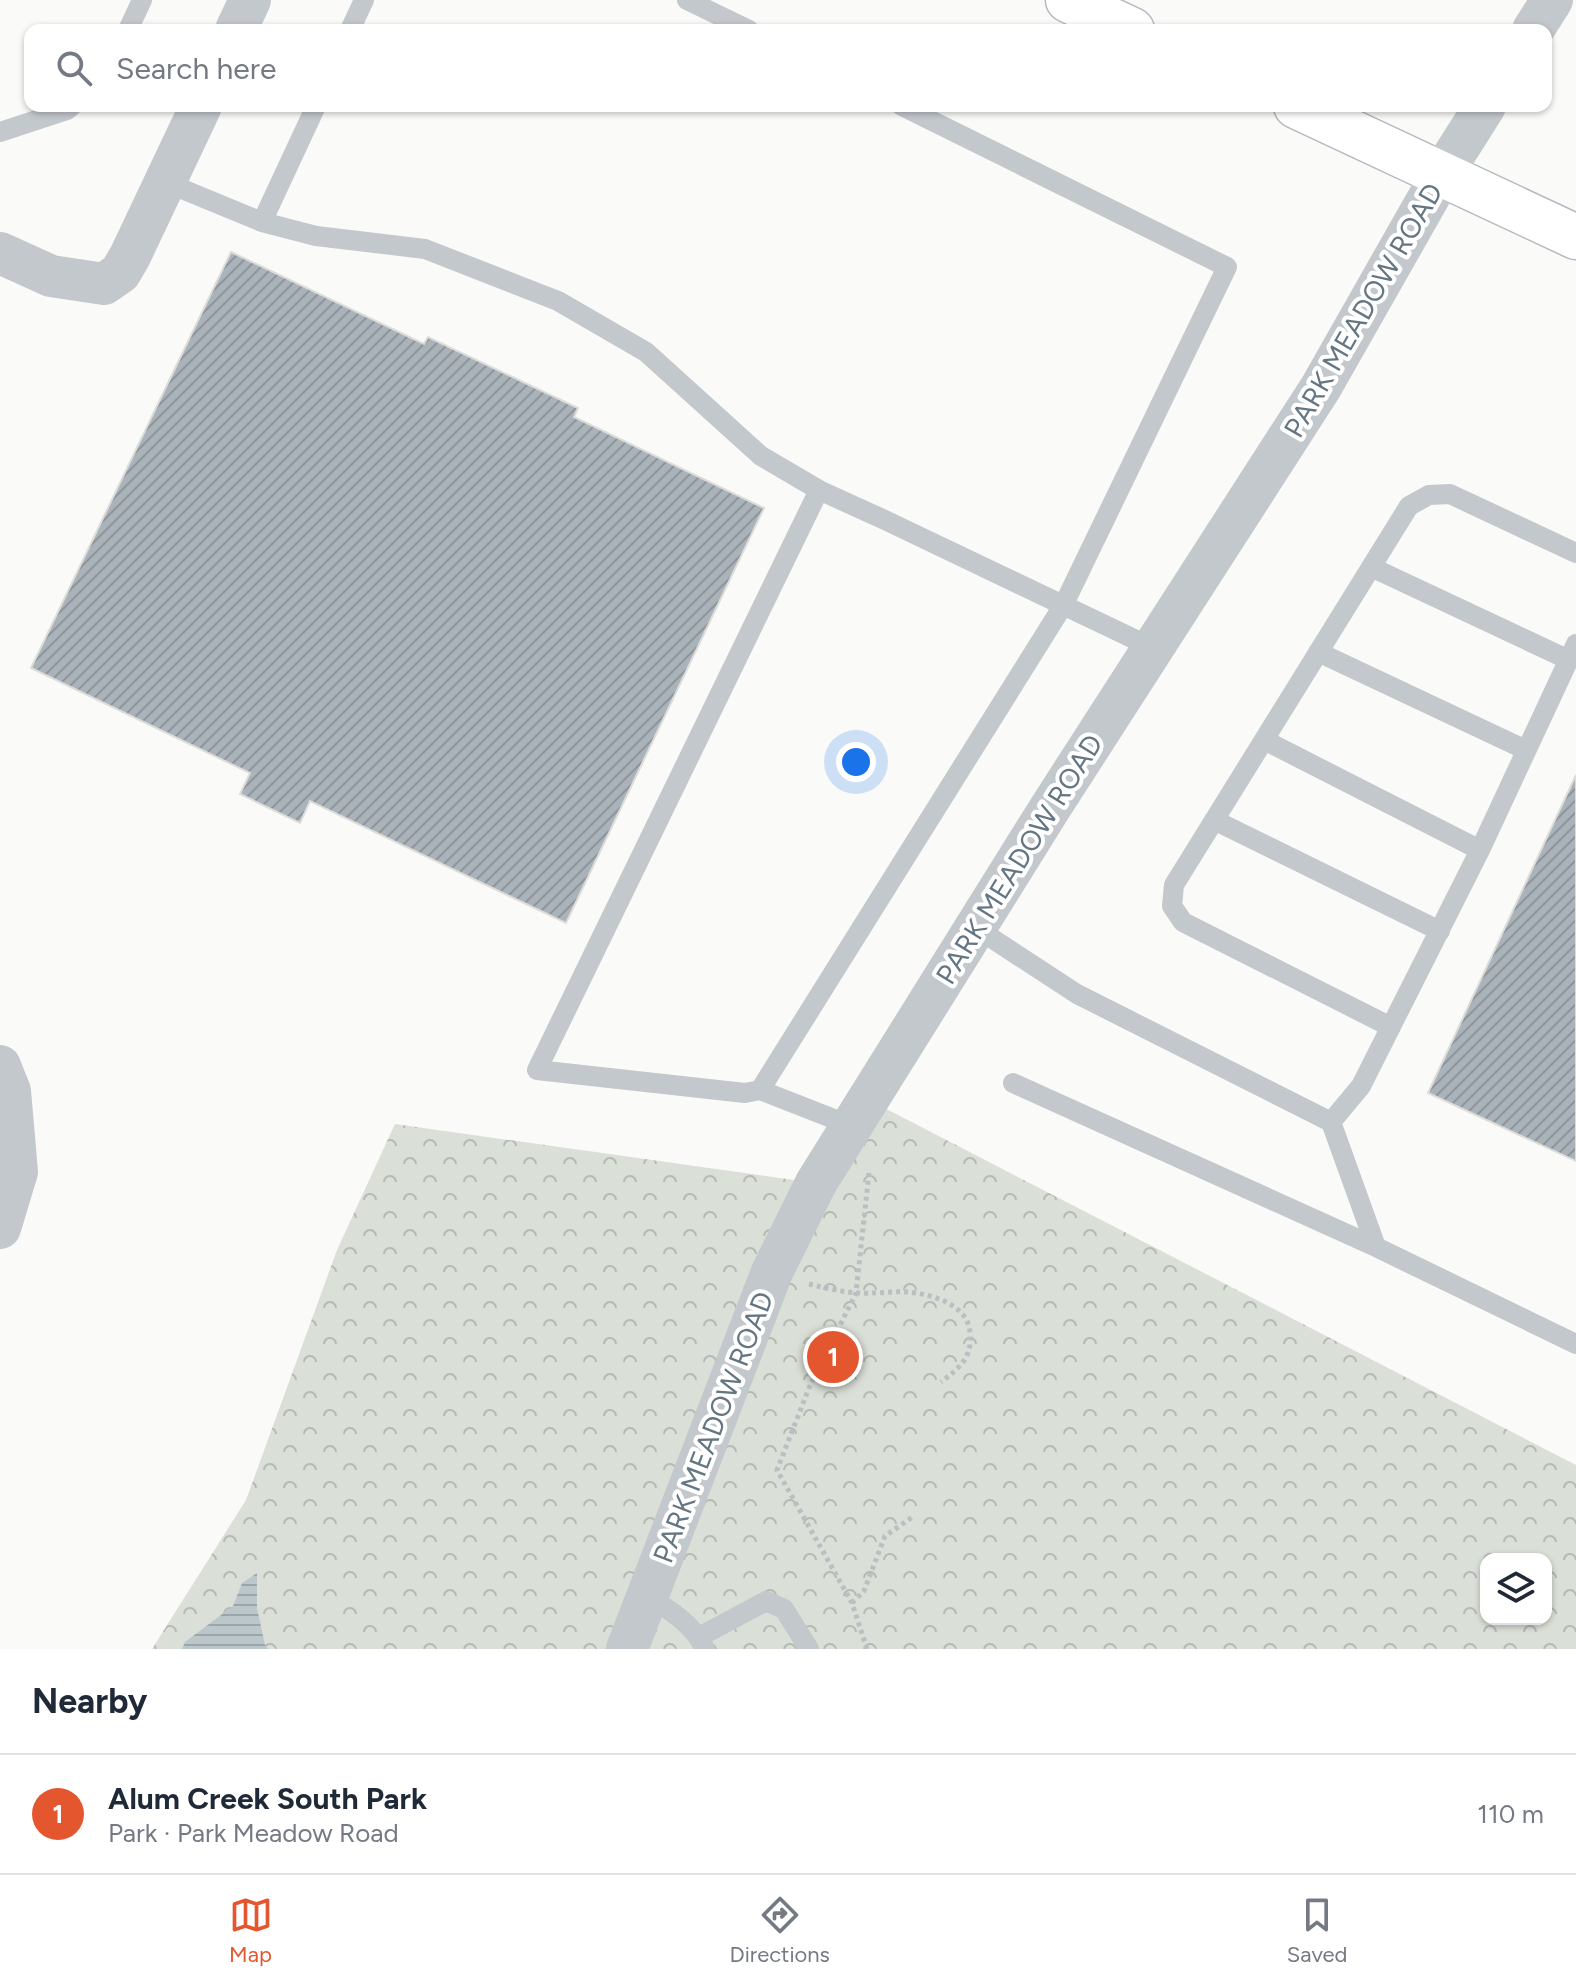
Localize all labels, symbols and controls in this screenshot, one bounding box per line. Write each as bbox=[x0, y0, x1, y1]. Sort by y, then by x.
search box bbox=[24, 24, 1552, 112]
icon: search bbox=[52, 46, 96, 90]
text: Search here bbox=[116, 50, 276, 87]
street label: PARK MEADOW ROAD bbox=[1276, 177, 1450, 443]
street label: PARK MEADOW ROAD bbox=[928, 728, 1110, 990]
your location bbox=[836, 742, 876, 782]
street label: PARK MEADOW ROAD bbox=[646, 1287, 780, 1567]
pin: 1 bbox=[807, 1327, 859, 1387]
map controls bbox=[1480, 1553, 1552, 1625]
button: layers bbox=[1480, 1553, 1552, 1625]
text: Nearby bbox=[32, 1681, 147, 1722]
text: Alum Creek South Park bbox=[108, 1780, 427, 1817]
text: 1 bbox=[53, 1798, 63, 1830]
text: 110 m bbox=[1477, 1798, 1544, 1830]
text: Park · Park Meadow Road bbox=[108, 1817, 399, 1849]
tab: Map bbox=[229, 1893, 273, 1968]
tab: Directions bbox=[730, 1893, 830, 1968]
tab: Saved bbox=[1287, 1893, 1347, 1968]

